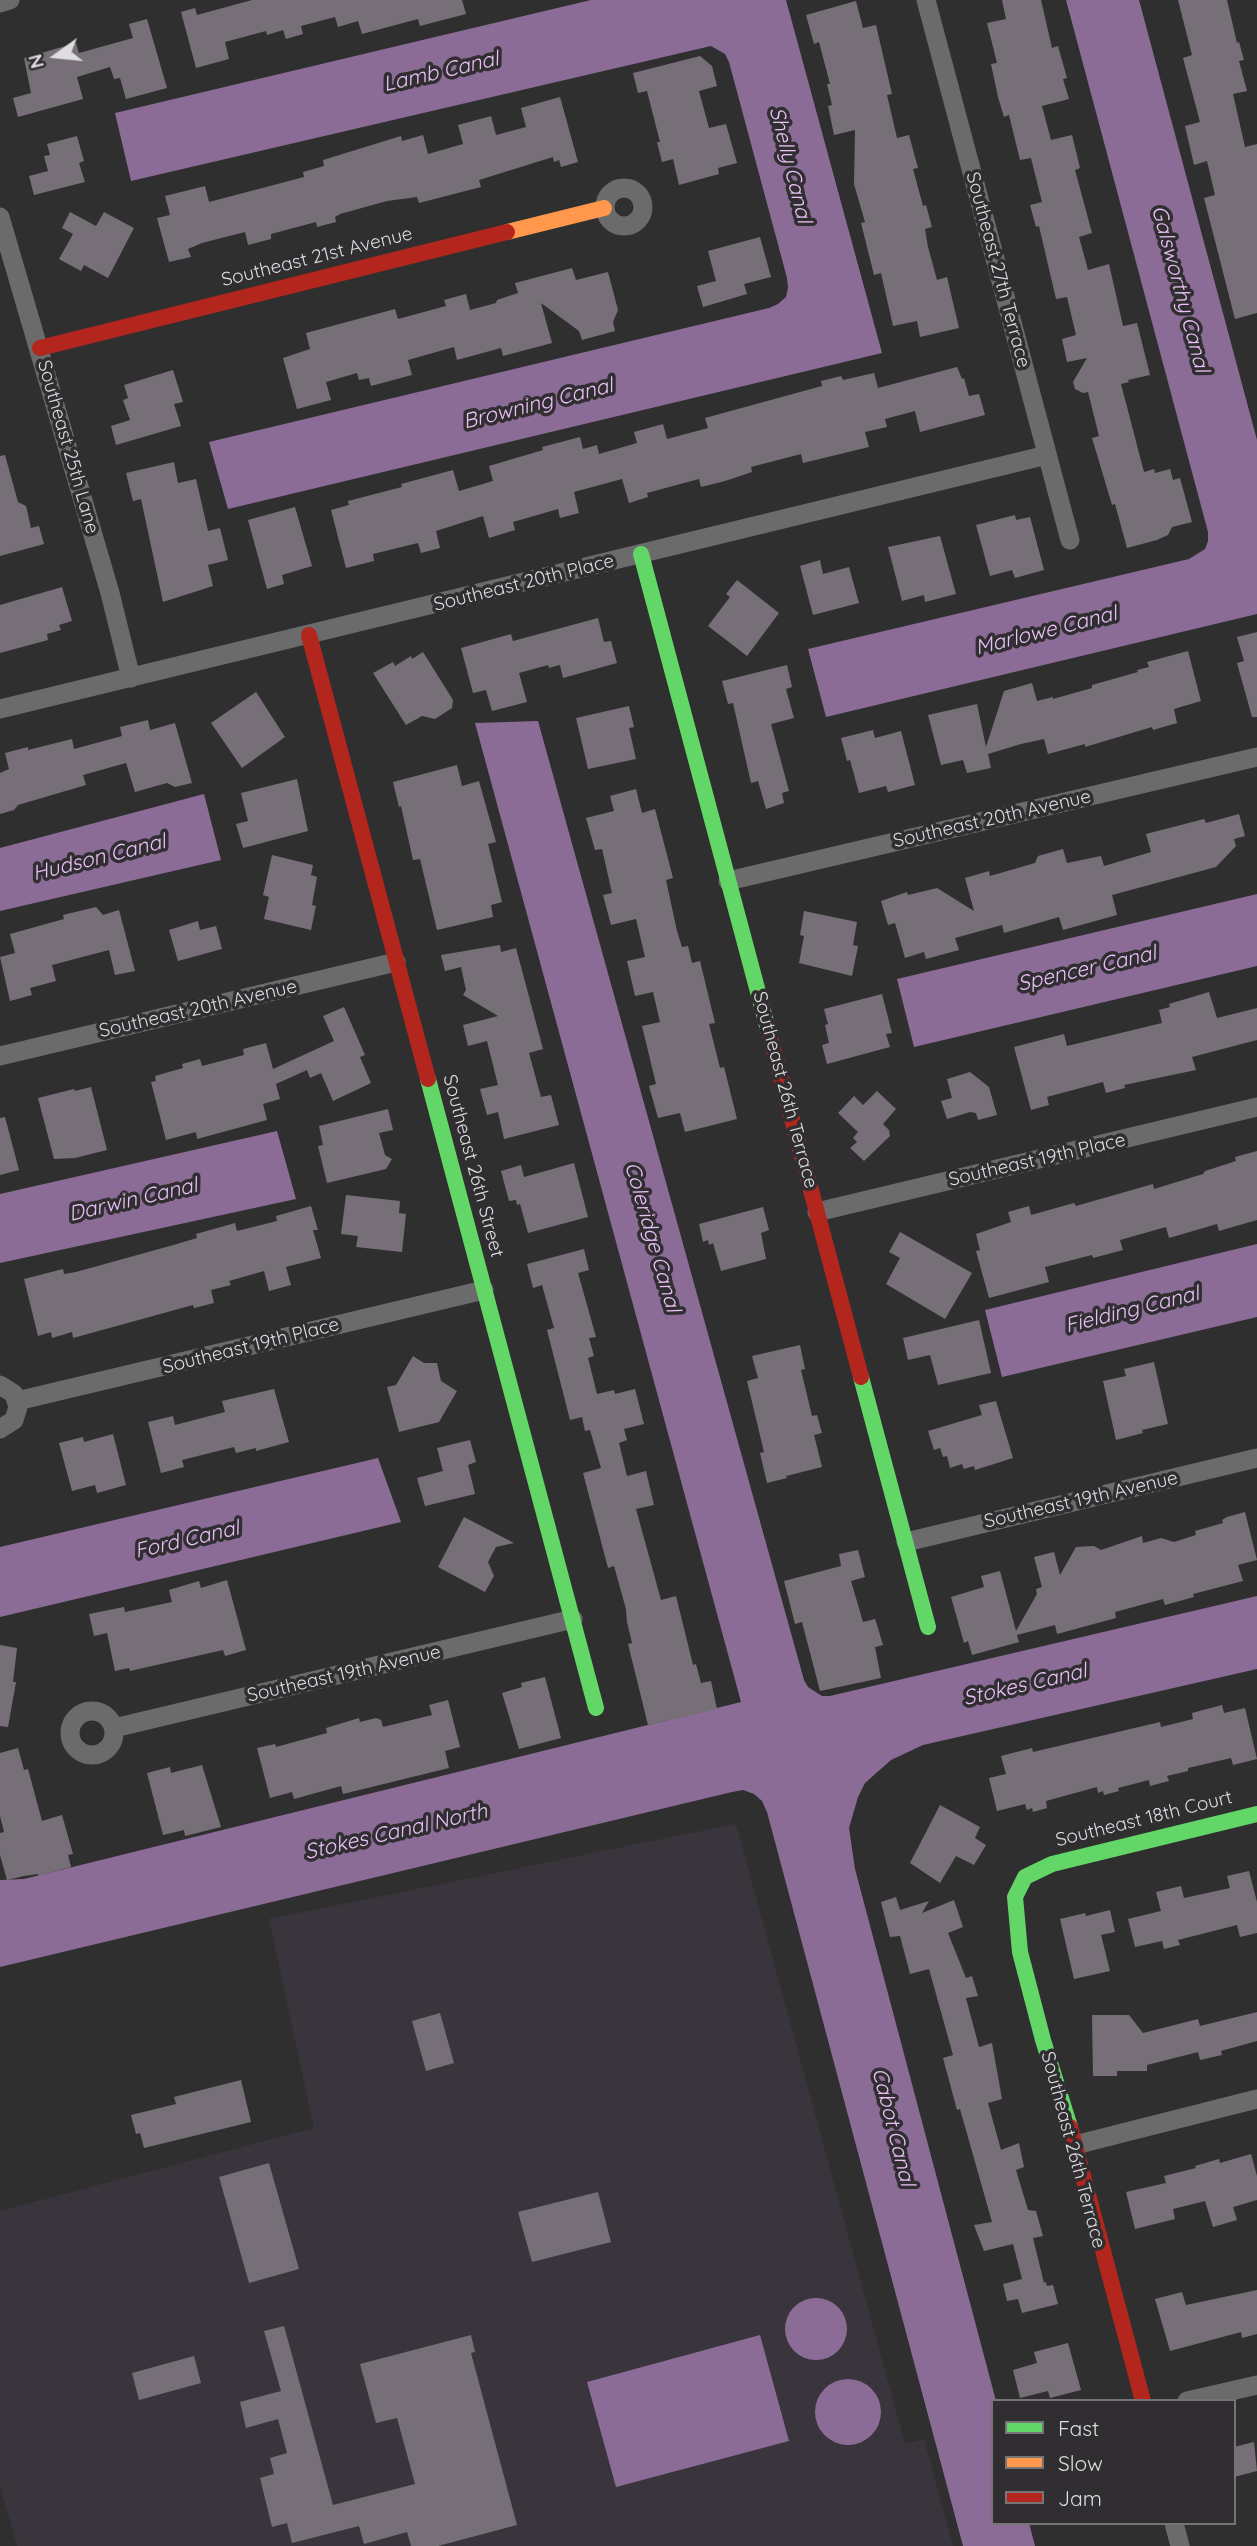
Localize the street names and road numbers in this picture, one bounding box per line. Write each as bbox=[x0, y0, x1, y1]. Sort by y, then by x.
street label: Southeast 27th Terrace bbox=[961, 170, 1035, 370]
street label: Southeast 21st Avenue bbox=[219, 222, 415, 292]
street label: Southeast 25th Lane bbox=[32, 357, 104, 537]
street label: Southeast 20th Place bbox=[431, 550, 617, 616]
street label: Southeast 20th Avenue bbox=[891, 785, 1093, 853]
street label: Southeast 20th Avenue bbox=[97, 975, 299, 1043]
street label: Southeast 26th Terrace bbox=[748, 989, 822, 1191]
street label: Southeast 26th Street bbox=[438, 1072, 508, 1260]
street label: Southeast 19th Place bbox=[946, 1129, 1128, 1191]
street label: Southeast 19th Place bbox=[160, 1313, 342, 1379]
street label: Southeast 19th Avenue bbox=[982, 1467, 1180, 1533]
street label: Southeast 19th Avenue bbox=[245, 1641, 443, 1707]
street label: Southeast 18th Court bbox=[1053, 1786, 1235, 1852]
street label: Southeast 26th Terrace bbox=[1036, 2049, 1110, 2251]

